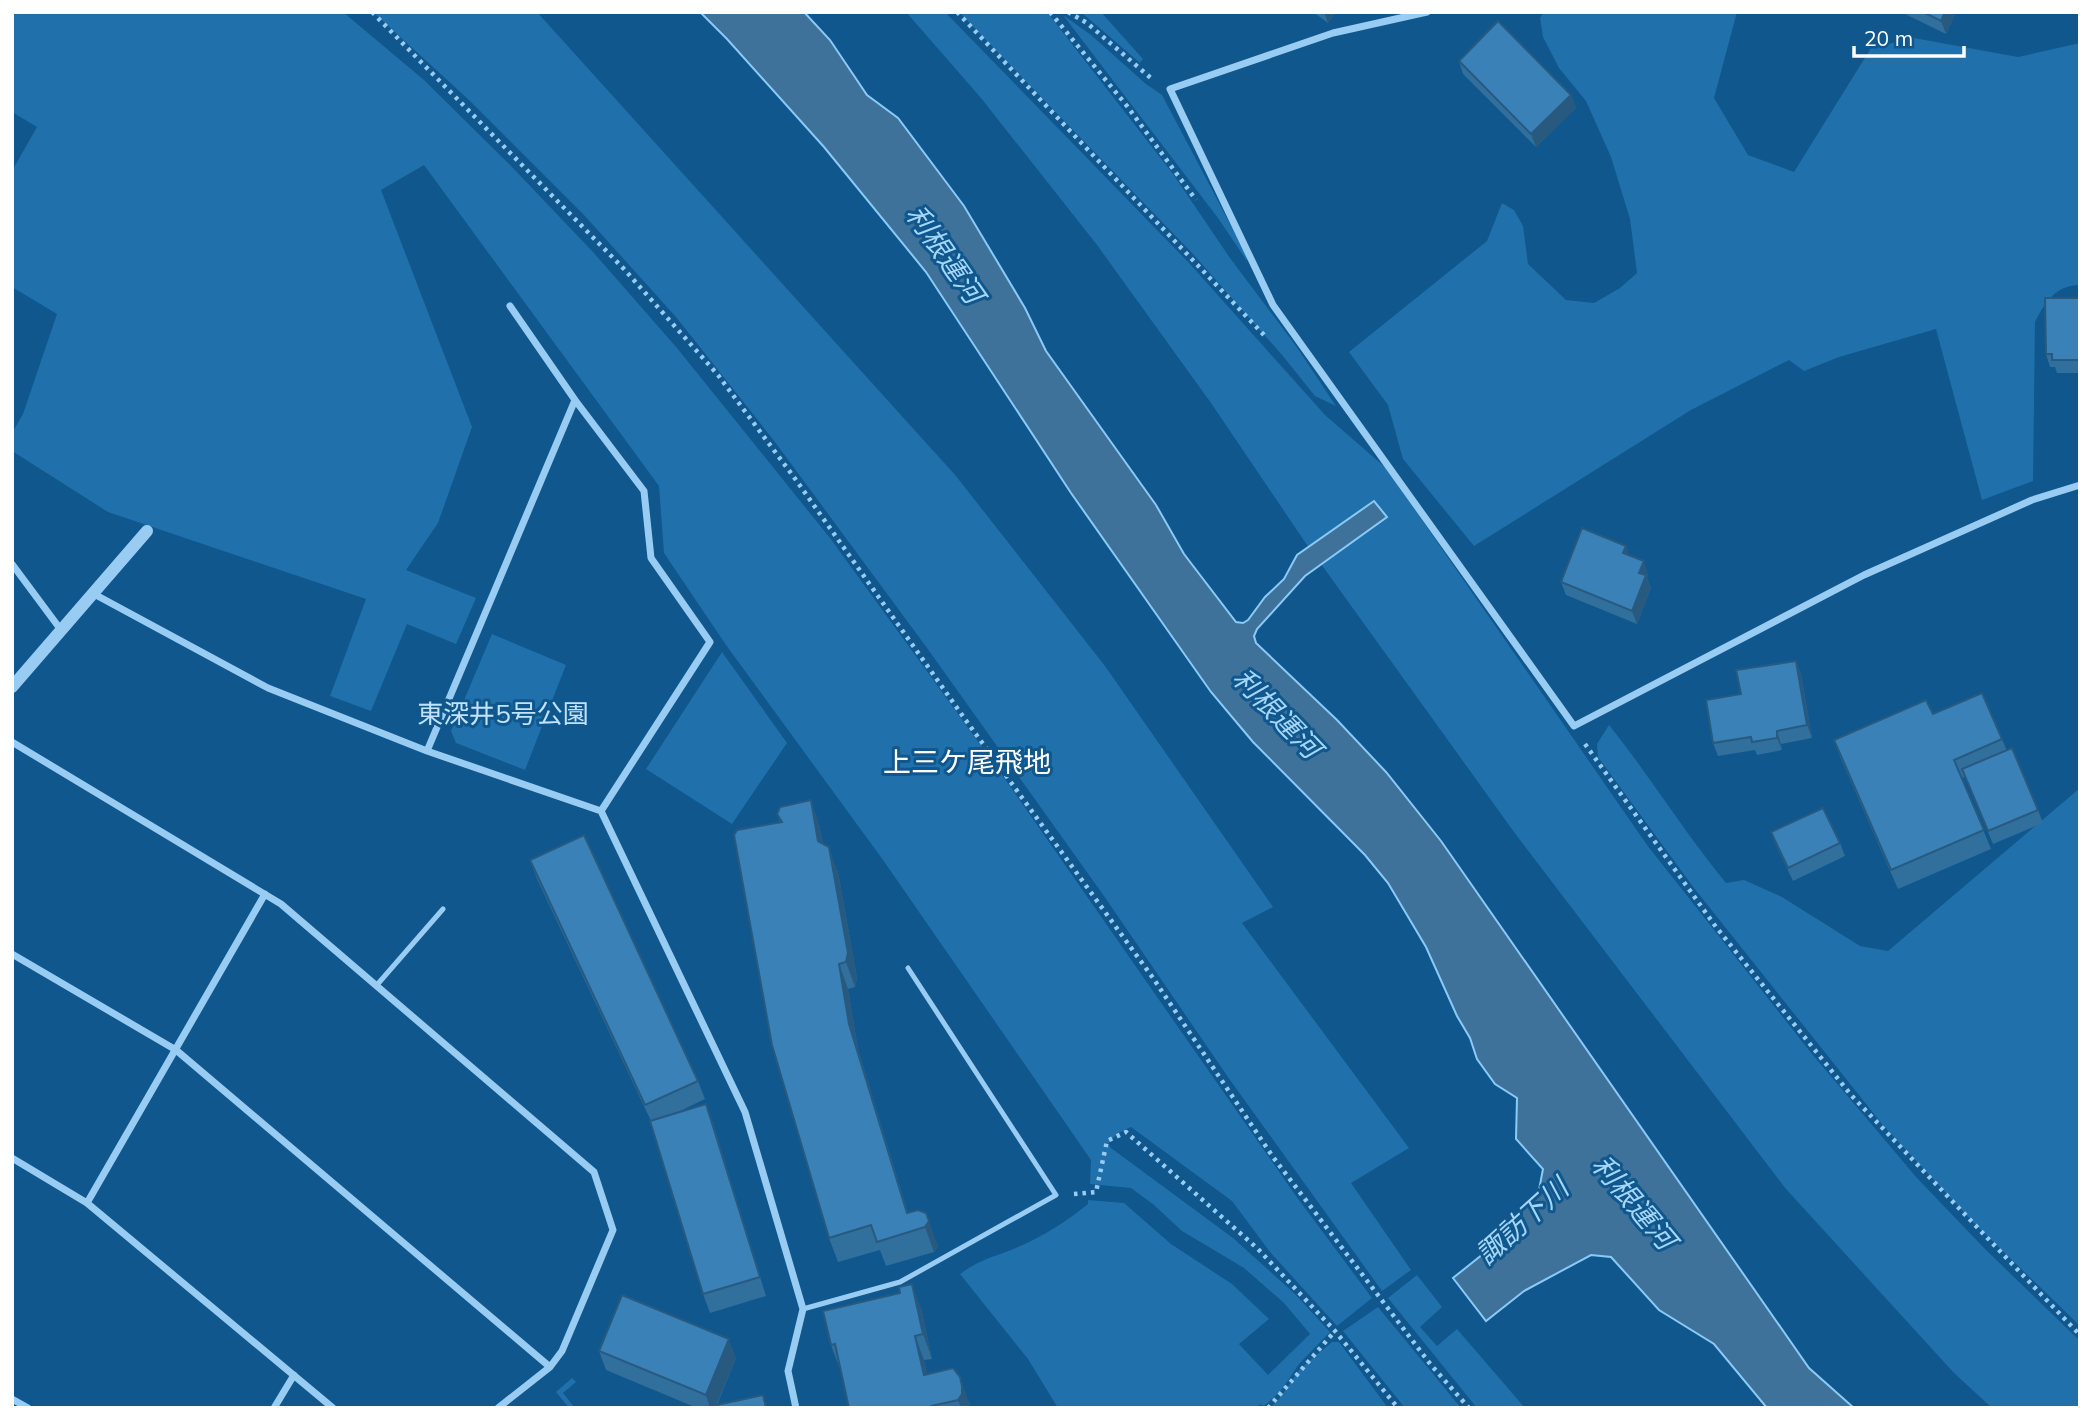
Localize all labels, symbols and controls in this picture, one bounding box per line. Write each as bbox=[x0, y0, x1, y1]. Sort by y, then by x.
scale bar bbox=[1854, 14, 1964, 58]
text: 20 m bbox=[1864, 25, 1913, 51]
water label: 利根運河 bbox=[899, 198, 995, 314]
water label: 利根運河 bbox=[1226, 660, 1332, 769]
park label: 東深井5号公園 bbox=[417, 697, 589, 730]
district label: 上三ケ尾飛地 bbox=[883, 744, 1051, 779]
water label: 利根運河 bbox=[1585, 1148, 1687, 1260]
water label: 諏訪下川 bbox=[1468, 1168, 1577, 1271]

